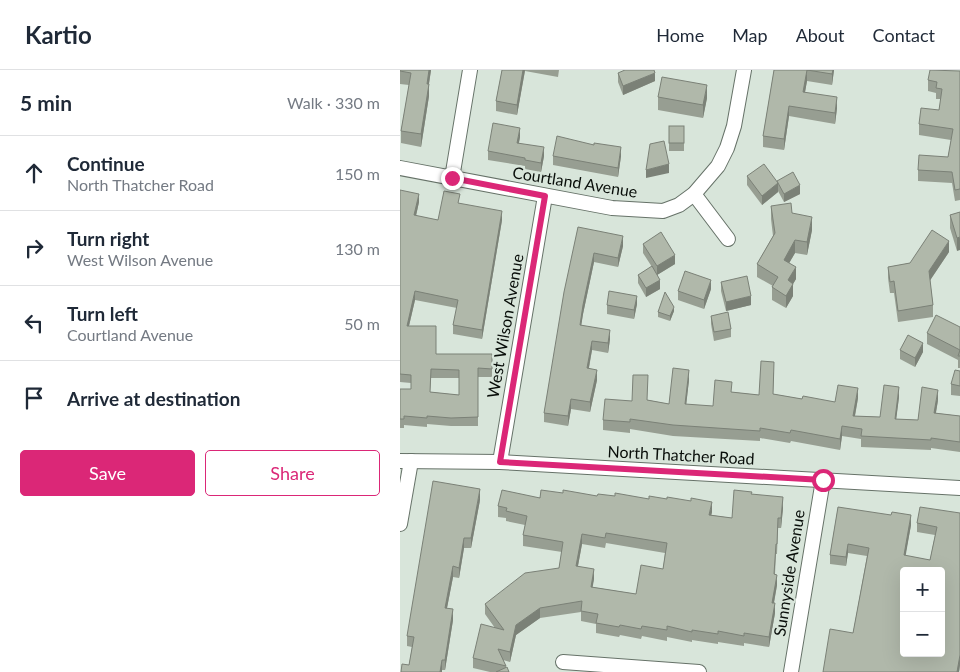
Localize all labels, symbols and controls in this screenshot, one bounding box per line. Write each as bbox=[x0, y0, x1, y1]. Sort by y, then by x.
text: Kartio bbox=[25, 20, 92, 49]
text: Home bbox=[656, 24, 704, 46]
text: Map bbox=[732, 24, 768, 46]
text: About bbox=[796, 24, 845, 46]
text: Contact bbox=[873, 24, 935, 46]
text: 5 min bbox=[20, 90, 72, 115]
text: Walk · 330 m bbox=[287, 93, 380, 112]
text: Continue bbox=[67, 152, 145, 175]
icon: ahead bbox=[20, 159, 48, 187]
street label: Courtland Avenue bbox=[511, 162, 639, 201]
text: 150 m bbox=[335, 164, 380, 183]
route end bbox=[441, 167, 464, 190]
text: North Thatcher Road bbox=[67, 175, 214, 194]
text: Turn right bbox=[67, 227, 149, 250]
icon: right bbox=[20, 234, 48, 262]
text: 130 m bbox=[335, 239, 380, 258]
text: West Wilson Avenue bbox=[67, 250, 213, 269]
street label: West Wilson Avenue bbox=[482, 252, 527, 400]
text: Turn left bbox=[67, 302, 138, 325]
icon: left bbox=[20, 309, 48, 337]
text: 50 m bbox=[344, 314, 380, 333]
text: Courtland Avenue bbox=[67, 325, 193, 344]
icon: arrive bbox=[20, 384, 48, 412]
text: Arrive at destination bbox=[67, 387, 240, 410]
street label: North Thatcher Road bbox=[607, 441, 755, 468]
button: Save bbox=[20, 450, 195, 496]
button: Share bbox=[205, 450, 380, 496]
route start bbox=[812, 469, 835, 492]
street label: Sunnyside Avenue bbox=[769, 508, 808, 638]
map controls bbox=[900, 567, 945, 657]
button: + bbox=[900, 567, 945, 612]
button: − bbox=[900, 612, 945, 657]

